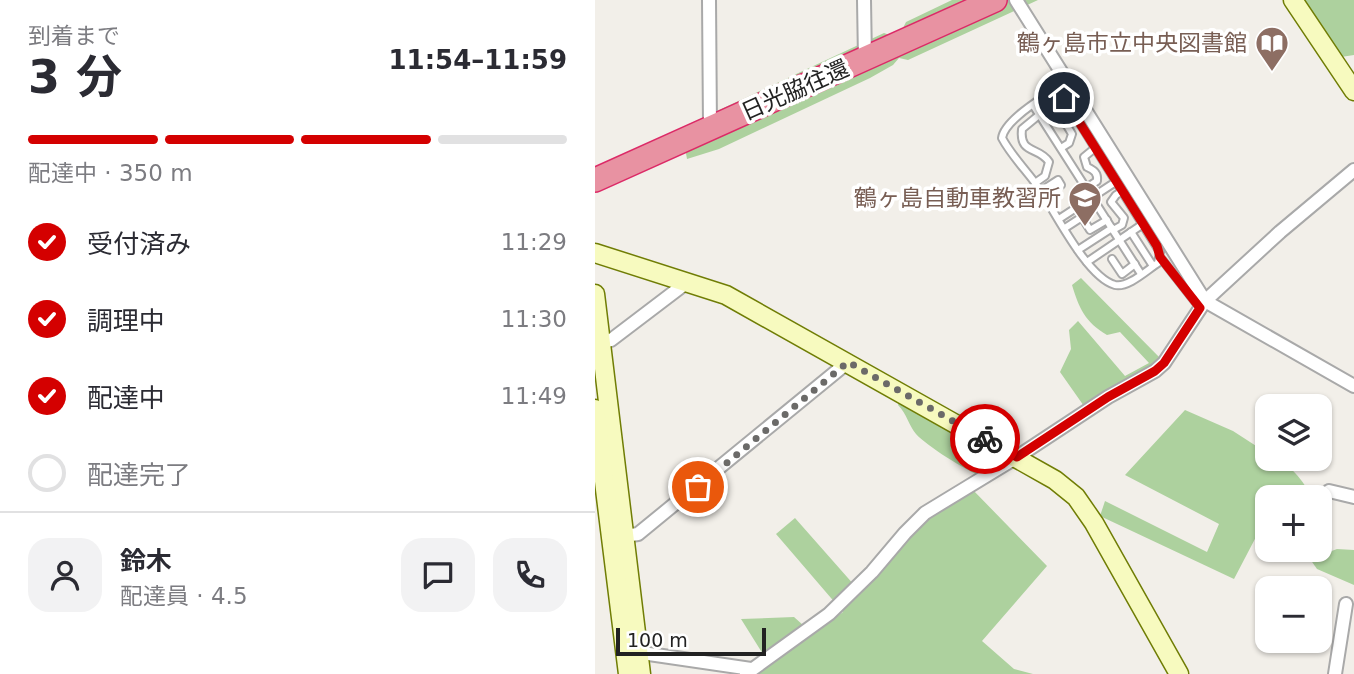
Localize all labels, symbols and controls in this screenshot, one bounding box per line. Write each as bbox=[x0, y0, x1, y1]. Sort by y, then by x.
text: 到着まで bbox=[28, 23, 120, 49]
library icon: 鶴ヶ島市立中央図書館 bbox=[1253, 24, 1291, 73]
place label: 鶴ヶ島市立中央図書館 bbox=[1017, 30, 1247, 56]
text: 11:54–11:59 bbox=[388, 45, 567, 75]
text: 3 分 bbox=[28, 50, 122, 104]
street label: 日光脇往還 bbox=[737, 55, 853, 125]
pin bbox=[1034, 68, 1094, 128]
icon: home bbox=[1045, 79, 1083, 117]
text: 配達中 · 350 m bbox=[28, 160, 193, 186]
school or university icon: 鶴ヶ島自動車教習所 bbox=[1066, 179, 1104, 228]
place label: 鶴ヶ島自動車教習所 bbox=[854, 185, 1061, 211]
icon: check bbox=[28, 223, 66, 261]
text: 受付済み bbox=[87, 229, 191, 259]
text: 11:29 bbox=[501, 229, 567, 255]
icon: check bbox=[28, 300, 66, 338]
text: 調理中 bbox=[87, 306, 165, 336]
text: 11:30 bbox=[501, 306, 567, 332]
icon: check bbox=[28, 377, 66, 415]
text: 配達中 bbox=[87, 383, 165, 413]
text: 11:49 bbox=[501, 383, 567, 409]
map controls bbox=[1255, 394, 1332, 653]
button: layers bbox=[1255, 394, 1332, 471]
courier bbox=[950, 404, 1020, 474]
icon: bike bbox=[966, 420, 1004, 458]
pin bbox=[668, 457, 728, 517]
text: 配達完了 bbox=[87, 460, 191, 490]
icon: bag bbox=[679, 468, 717, 506]
button: + bbox=[1255, 485, 1332, 562]
button: person bbox=[28, 538, 102, 612]
button: chat bbox=[401, 538, 475, 612]
button: phone bbox=[493, 538, 567, 612]
text: 鈴木 bbox=[120, 546, 172, 576]
button: − bbox=[1255, 576, 1332, 653]
text: 配達員 · 4.5 bbox=[120, 583, 248, 609]
scale bar bbox=[616, 625, 767, 657]
text: 100 m bbox=[627, 629, 688, 651]

